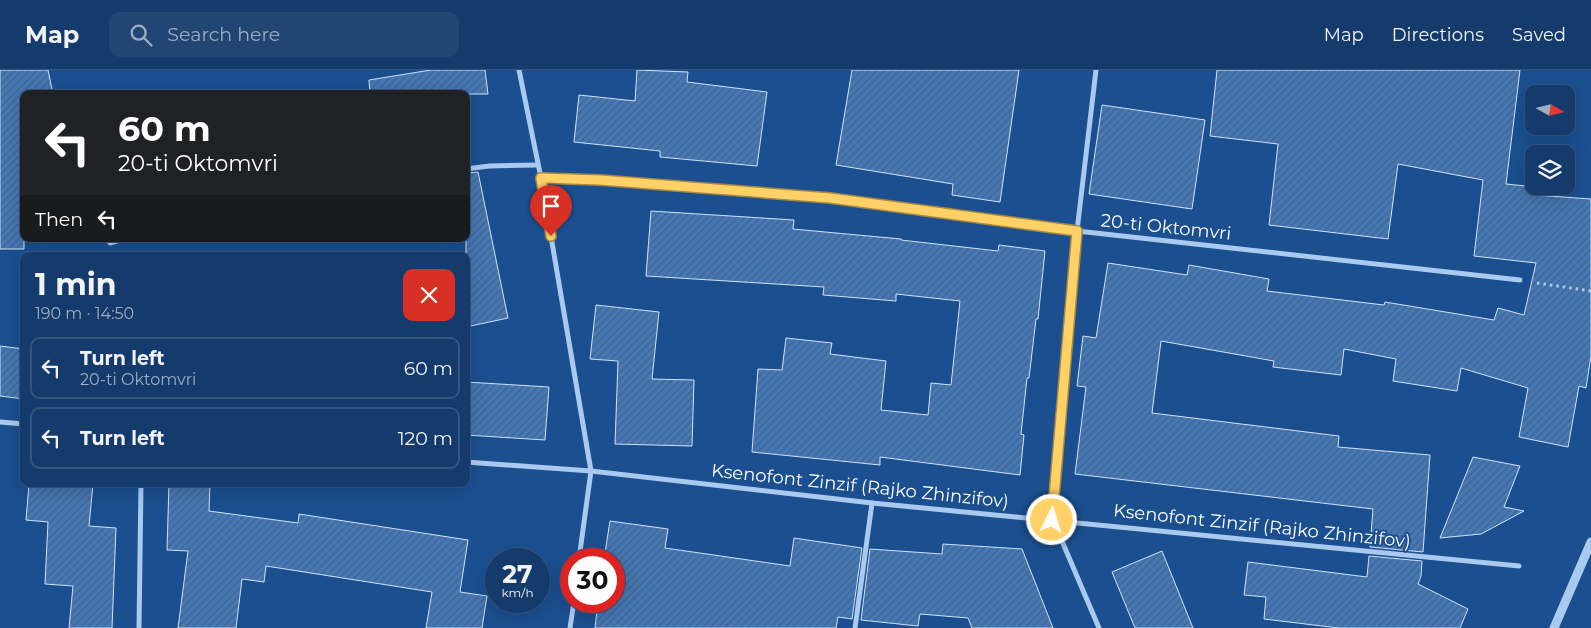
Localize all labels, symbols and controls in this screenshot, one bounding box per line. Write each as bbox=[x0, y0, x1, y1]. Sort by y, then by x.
search box bbox=[109, 12, 459, 57]
text: Map bbox=[25, 20, 79, 49]
icon: search bbox=[127, 21, 155, 49]
text: Search here bbox=[167, 23, 280, 46]
text: Map bbox=[1324, 24, 1364, 46]
text: Directions bbox=[1392, 24, 1484, 46]
text: Saved bbox=[1512, 24, 1566, 46]
north arrow bbox=[1525, 85, 1575, 135]
map controls bbox=[1525, 85, 1575, 195]
text: 60 m bbox=[118, 107, 211, 150]
icon: left bbox=[35, 110, 100, 175]
button: layers bbox=[1525, 145, 1575, 195]
text: 20-ti Oktomvri bbox=[118, 150, 278, 177]
pin bbox=[530, 185, 572, 236]
icon: arrive bbox=[537, 192, 565, 220]
icon: left bbox=[93, 205, 121, 233]
text: Then bbox=[35, 208, 83, 231]
street label: 20-ti Oktomvri bbox=[1100, 209, 1232, 245]
text: 1 min bbox=[35, 266, 116, 303]
button: close bbox=[403, 269, 455, 321]
text: 190 m · 14:50 bbox=[35, 304, 134, 323]
text: Turn left bbox=[80, 347, 165, 370]
icon: left bbox=[37, 354, 65, 382]
text: 60 m bbox=[404, 357, 453, 380]
text: 20-ti Oktomvri bbox=[80, 370, 196, 389]
icon: left bbox=[37, 424, 65, 452]
text: Turn left bbox=[80, 427, 165, 450]
text: 120 m bbox=[398, 427, 453, 450]
street label: Ksenofont Zinzif (Rajko Zhinzifov) bbox=[710, 459, 1010, 513]
position arrow bbox=[1025, 493, 1077, 545]
street label: Ksenofont Zinzif (Rajko Zhinzifov) bbox=[1112, 499, 1412, 553]
speed limit sign: 30 bbox=[560, 548, 625, 613]
text: 27 bbox=[502, 559, 533, 589]
text: km/h bbox=[501, 585, 534, 600]

